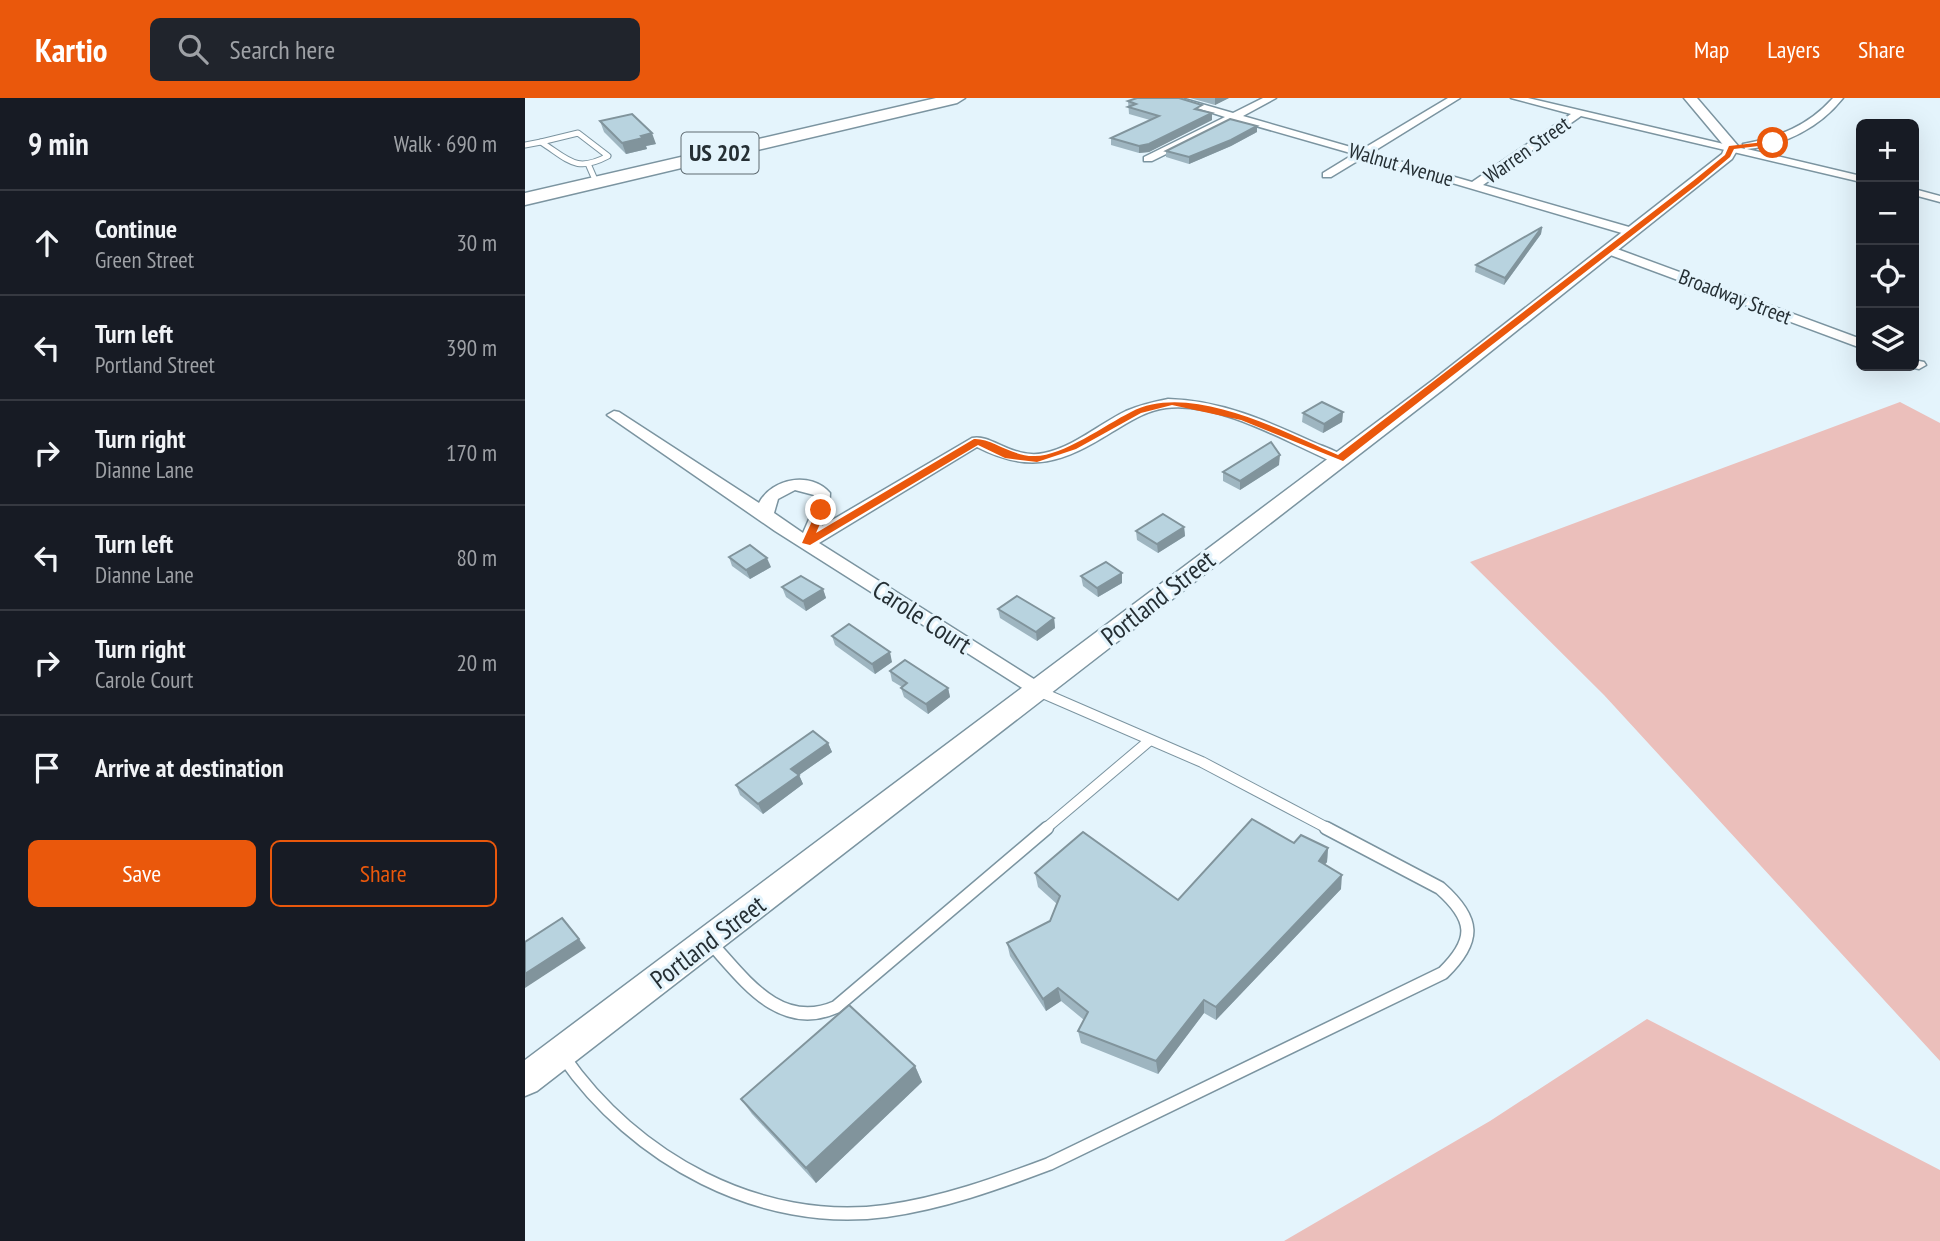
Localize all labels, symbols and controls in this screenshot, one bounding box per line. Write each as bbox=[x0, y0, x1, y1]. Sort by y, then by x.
search box bbox=[150, 18, 640, 81]
text: Kartio bbox=[35, 28, 108, 71]
icon: search bbox=[174, 30, 212, 68]
text: Search here bbox=[230, 33, 335, 66]
text: Map bbox=[1694, 34, 1729, 65]
text: Layers bbox=[1767, 34, 1820, 65]
text: Share bbox=[1858, 34, 1905, 65]
street label: Warren Street bbox=[1478, 110, 1575, 189]
map controls bbox=[1856, 119, 1919, 371]
button: + bbox=[1856, 119, 1919, 182]
text: 9 min bbox=[28, 124, 89, 163]
route start bbox=[1757, 127, 1788, 158]
text: Walk · 690 m bbox=[394, 129, 497, 158]
road number: US 202 bbox=[681, 132, 759, 174]
street label: Walnut Avenue bbox=[1346, 137, 1457, 192]
button: − bbox=[1856, 182, 1919, 245]
text: Continue bbox=[95, 212, 177, 245]
icon: ahead bbox=[28, 224, 66, 262]
text: 30 m bbox=[456, 228, 497, 257]
text: Green Street bbox=[95, 245, 194, 274]
button: locate bbox=[1856, 245, 1919, 308]
street label: Broadway Street bbox=[1675, 263, 1795, 330]
button: layers bbox=[1856, 308, 1919, 371]
text: Turn left bbox=[95, 317, 173, 350]
icon: left bbox=[28, 329, 66, 367]
text: 390 m bbox=[446, 333, 497, 362]
text: Portland Street bbox=[95, 350, 215, 379]
text: Turn right bbox=[95, 422, 186, 455]
icon: right bbox=[28, 434, 66, 472]
text: 170 m bbox=[446, 438, 497, 467]
text: Dianne Lane bbox=[95, 455, 194, 484]
route end bbox=[805, 494, 836, 525]
text: Turn left bbox=[95, 527, 173, 560]
icon: left bbox=[28, 539, 66, 577]
text: 80 m bbox=[456, 543, 497, 572]
street label: Portland Street bbox=[1094, 543, 1221, 652]
text: Dianne Lane bbox=[95, 560, 194, 589]
street label: Carole Court bbox=[867, 572, 978, 661]
text: Turn right bbox=[95, 632, 186, 665]
icon: right bbox=[28, 644, 66, 682]
text: 20 m bbox=[456, 648, 497, 677]
text: Carole Court bbox=[95, 665, 193, 694]
icon: arrive bbox=[28, 749, 66, 787]
text: Arrive at destination bbox=[95, 751, 284, 784]
button: Save bbox=[28, 840, 256, 907]
button: Share bbox=[270, 840, 497, 907]
street label: Portland Street bbox=[644, 888, 772, 996]

